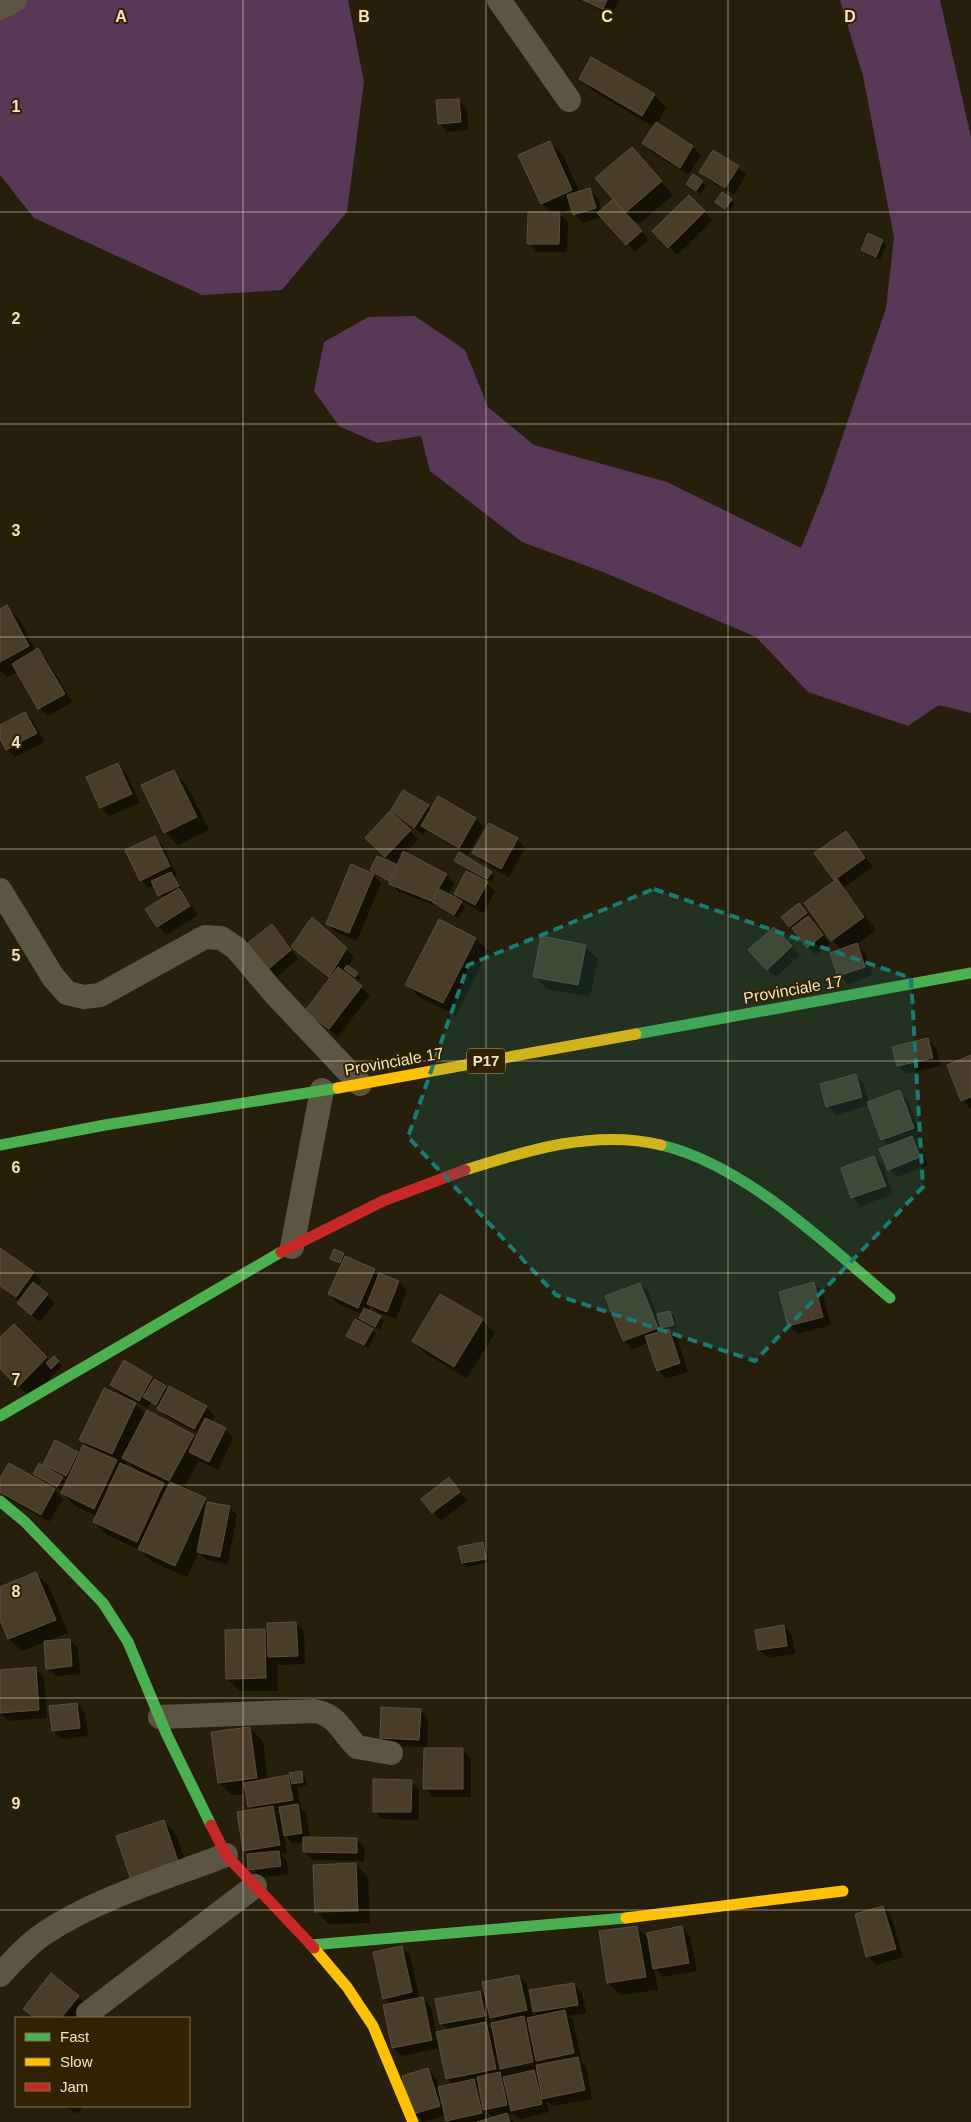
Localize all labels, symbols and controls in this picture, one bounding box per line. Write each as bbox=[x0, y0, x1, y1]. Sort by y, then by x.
text: A bbox=[115, 8, 127, 25]
text: B bbox=[358, 8, 370, 25]
text: C bbox=[601, 8, 613, 25]
text: D bbox=[844, 8, 856, 25]
text: 1 bbox=[12, 98, 21, 115]
text: 2 bbox=[12, 310, 21, 327]
text: 3 bbox=[12, 522, 21, 539]
text: 4 bbox=[12, 734, 21, 751]
text: 5 bbox=[12, 947, 21, 964]
street label: Provinciale 17 bbox=[742, 972, 844, 1007]
street label: Provinciale 17 bbox=[343, 1044, 445, 1079]
road number: P17 bbox=[467, 1048, 505, 1074]
text: 6 bbox=[12, 1159, 21, 1176]
text: 7 bbox=[12, 1371, 21, 1388]
text: 8 bbox=[12, 1583, 21, 1600]
text: 9 bbox=[12, 1795, 21, 1812]
legend bbox=[15, 2017, 190, 2107]
text: Fast bbox=[60, 2028, 90, 2045]
text: Slow bbox=[60, 2053, 93, 2070]
text: Jam bbox=[60, 2078, 88, 2095]

